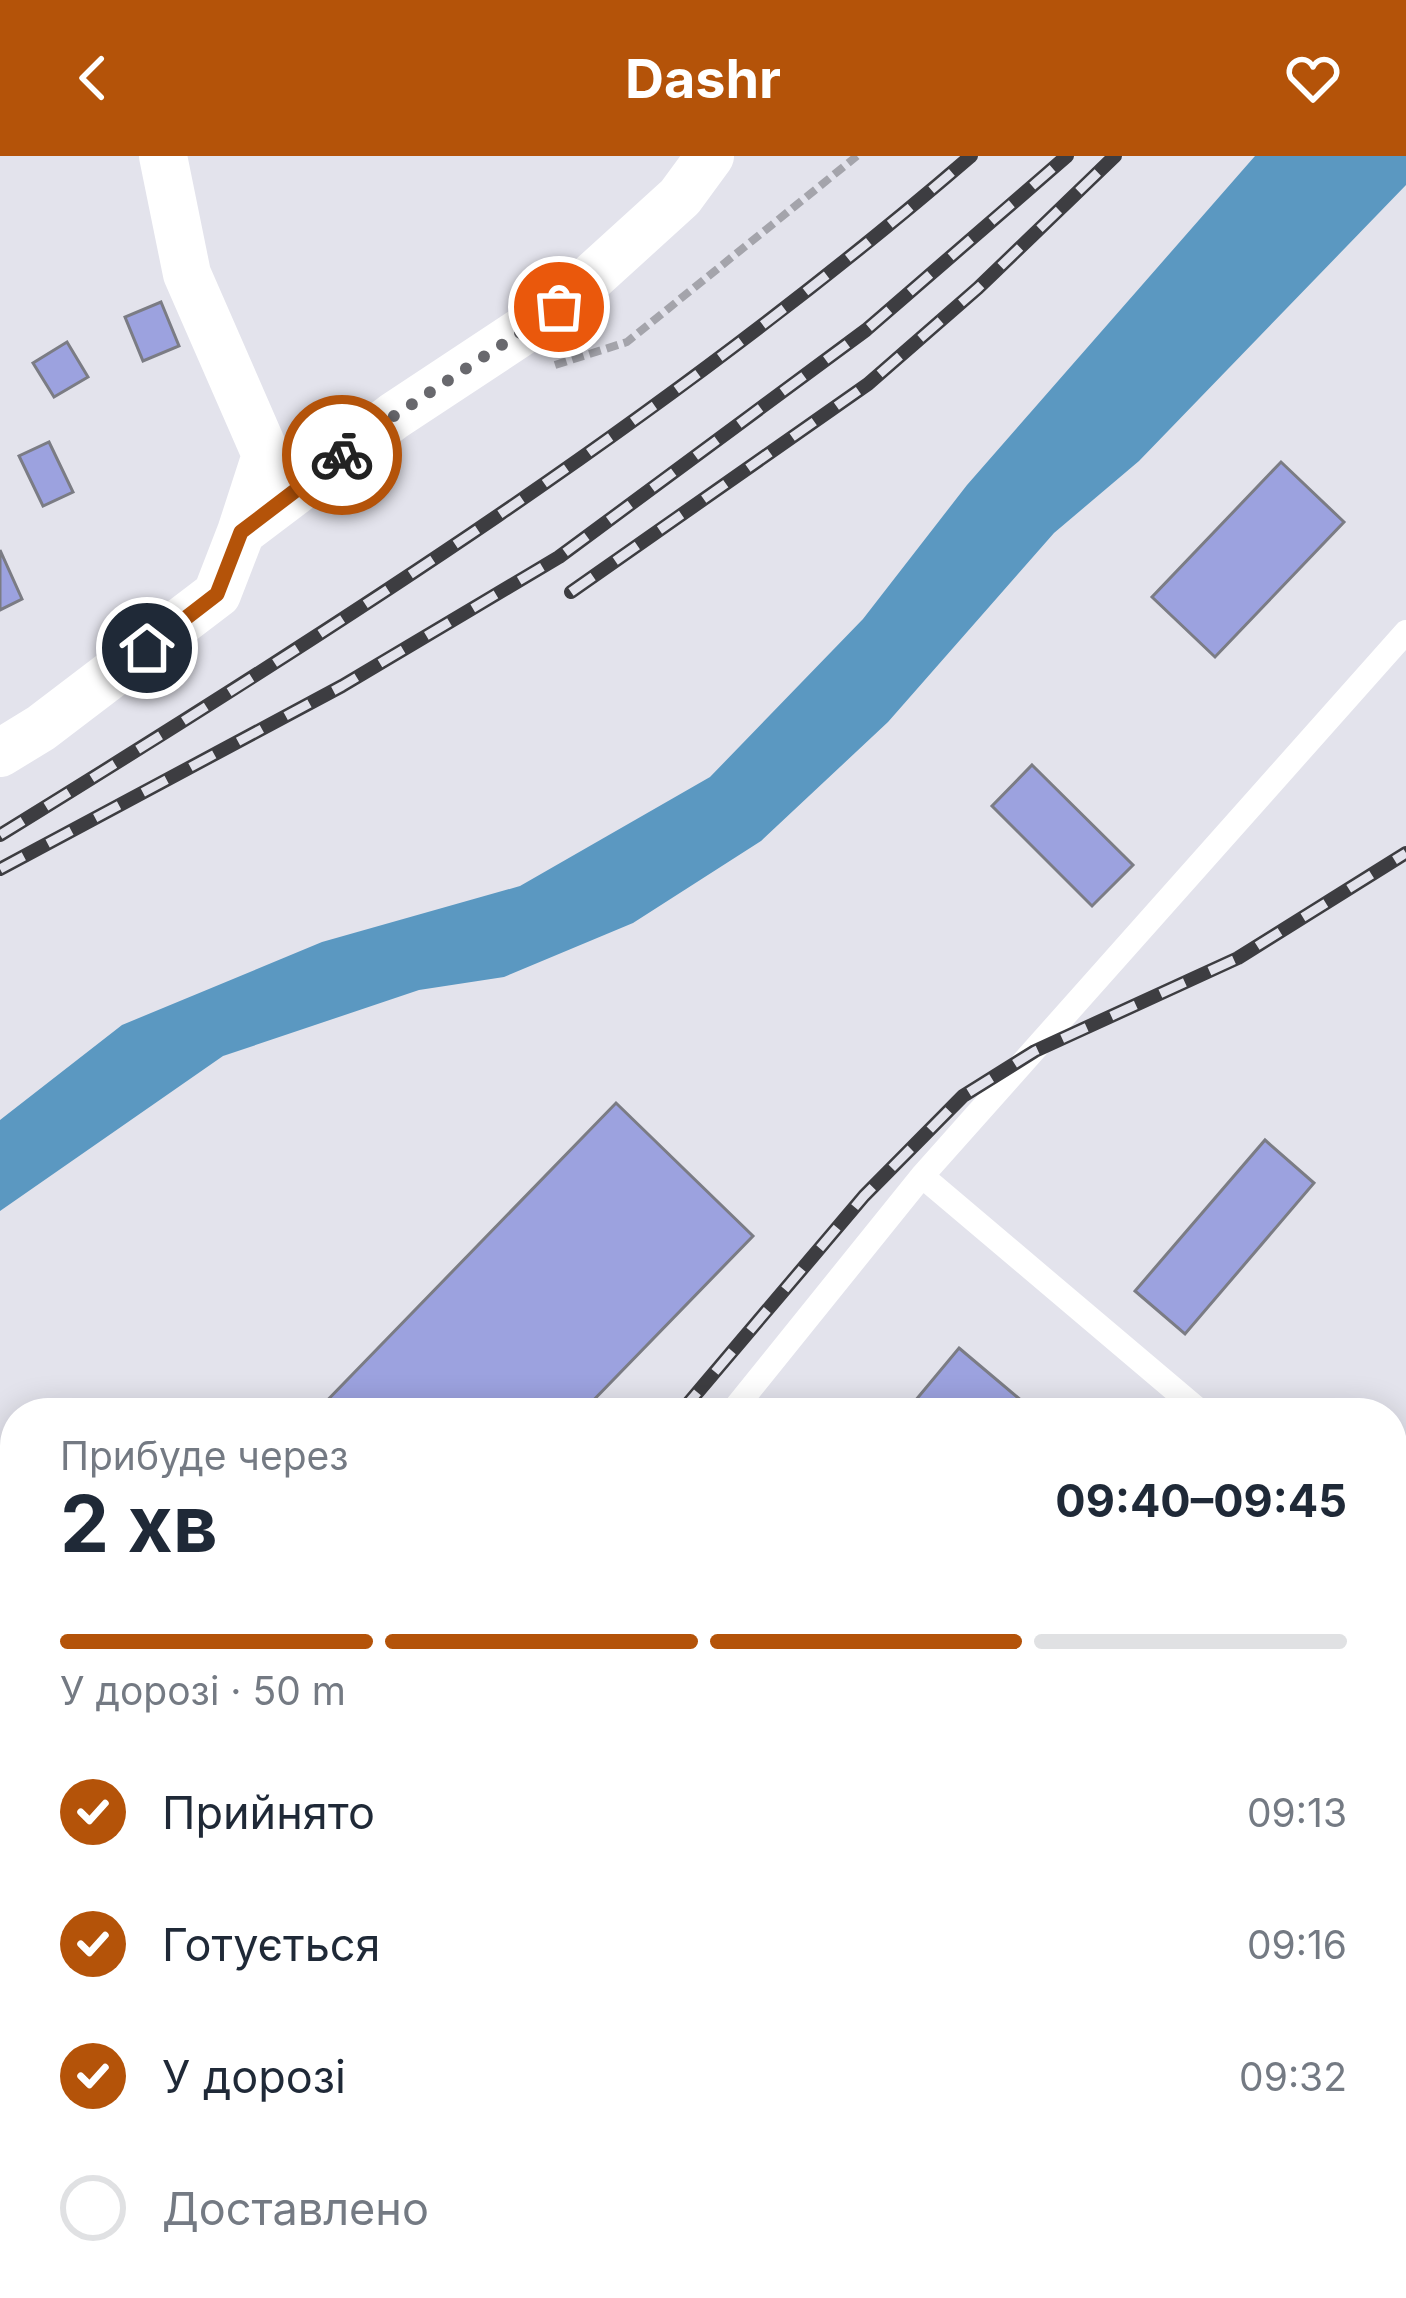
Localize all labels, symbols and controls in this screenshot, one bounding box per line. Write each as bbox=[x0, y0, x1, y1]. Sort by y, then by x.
icon: back bbox=[60, 45, 126, 111]
icon: heart bbox=[1280, 45, 1346, 111]
text: Dashr bbox=[625, 46, 781, 111]
pin bbox=[508, 256, 610, 358]
icon: bag bbox=[526, 274, 592, 340]
courier bbox=[282, 395, 402, 515]
icon: bike bbox=[309, 422, 375, 488]
pin bbox=[96, 597, 198, 699]
icon: home bbox=[114, 615, 180, 681]
text: Прибуде через bbox=[60, 1432, 349, 1479]
text: 09:40–09:45 bbox=[1055, 1473, 1347, 1528]
text: 2 хв bbox=[60, 1476, 218, 1571]
text: У дорозі · 50 m bbox=[60, 1667, 346, 1714]
icon: check bbox=[60, 1779, 126, 1845]
text: Прийнято bbox=[162, 1785, 375, 1840]
text: 09:13 bbox=[1247, 1789, 1347, 1836]
icon: check bbox=[60, 1911, 126, 1977]
text: Готується bbox=[162, 1917, 380, 1972]
text: 09:16 bbox=[1247, 1921, 1347, 1968]
icon: check bbox=[60, 2043, 126, 2109]
text: У дорозі bbox=[162, 2049, 346, 2104]
text: 09:32 bbox=[1239, 2053, 1347, 2100]
text: Доставлено bbox=[162, 2181, 429, 2236]

